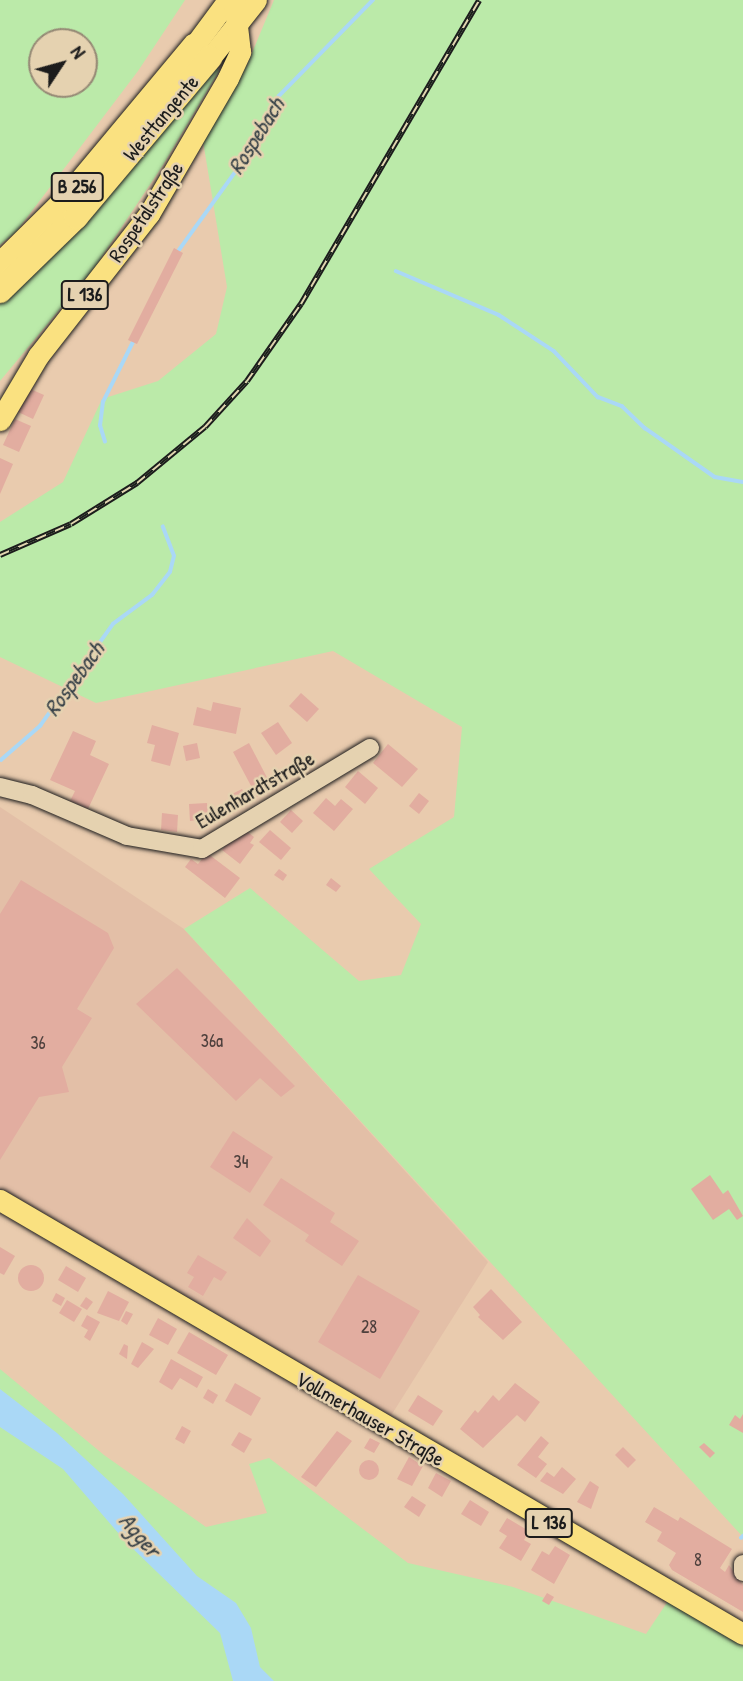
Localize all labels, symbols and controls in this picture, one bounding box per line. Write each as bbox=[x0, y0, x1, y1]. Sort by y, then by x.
north arrow bbox=[28, 28, 98, 98]
text: N bbox=[65, 40, 92, 64]
street label: Westtangente bbox=[118, 70, 204, 166]
water label: Rospebach bbox=[222, 93, 290, 179]
street label: Rospetalstraße bbox=[103, 157, 189, 267]
road number: B 256 bbox=[49, 172, 105, 202]
road number: L 136 bbox=[60, 280, 110, 310]
water label: Rospebach bbox=[38, 637, 110, 721]
street label: Eulenhardtstraße bbox=[191, 746, 319, 834]
house number: 36a bbox=[201, 1030, 223, 1052]
house number: 36 bbox=[30, 1032, 46, 1054]
house number: 34 bbox=[234, 1151, 248, 1173]
house number: 28 bbox=[361, 1316, 377, 1338]
street label: Vollmerhauser Straße bbox=[291, 1366, 449, 1472]
water label: Agger bbox=[113, 1507, 167, 1563]
road number: L 136 bbox=[524, 1508, 574, 1539]
house number: 8 bbox=[694, 1549, 702, 1571]

